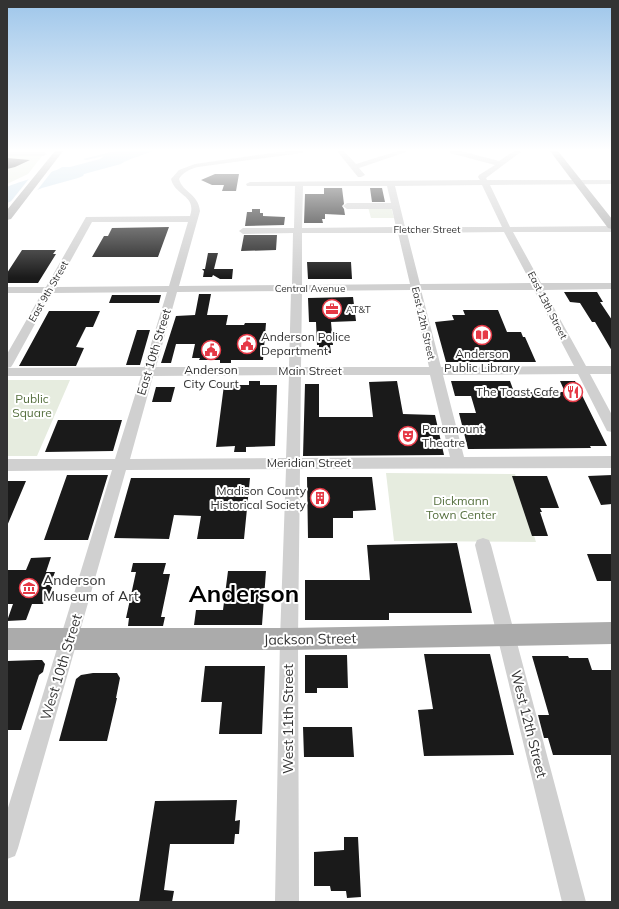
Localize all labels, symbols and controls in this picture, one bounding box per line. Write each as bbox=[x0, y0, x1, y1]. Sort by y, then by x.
street label: Fletcher Street bbox=[393, 223, 461, 236]
street label: East 9th Street bbox=[26, 258, 71, 324]
street label: East 13th Street bbox=[525, 269, 570, 342]
street label: Central Avenue bbox=[275, 282, 345, 295]
street label: East 12th Street bbox=[409, 285, 438, 361]
office icon: AT&T bbox=[321, 298, 343, 320]
place label: AT&T bbox=[346, 303, 371, 316]
street label: East 10th Street bbox=[133, 307, 174, 397]
library icon: Anderson Public Library bbox=[471, 324, 493, 346]
place label: Anderson Police Department bbox=[261, 329, 350, 358]
public building icon: Anderson Police Department bbox=[236, 333, 258, 355]
public building icon: Anderson City Court bbox=[200, 339, 222, 361]
place label: Anderson Public Library bbox=[444, 346, 521, 375]
place label: Anderson City Court bbox=[183, 362, 239, 391]
street label: Main Street bbox=[278, 363, 342, 378]
restaurant icon: The Toast Cafe bbox=[562, 381, 584, 403]
place label: The Toast Cafe bbox=[476, 384, 559, 399]
park label: Public Square bbox=[12, 391, 52, 420]
place label: Paramount Theatre bbox=[422, 421, 484, 450]
theatre icon: Paramount Theatre bbox=[397, 425, 419, 447]
street label: Meridian Street bbox=[267, 455, 351, 470]
place label: Madison County Historical Society bbox=[210, 483, 307, 512]
building icon: Madison County Historical Society bbox=[309, 487, 331, 509]
park label: Dickmann Town Center bbox=[426, 493, 497, 522]
place label: Anderson Museum of Art bbox=[43, 571, 139, 605]
museum icon: Anderson Museum of Art bbox=[18, 577, 40, 599]
district label: Anderson bbox=[189, 578, 299, 608]
street label: West 10th Street bbox=[36, 612, 86, 722]
street label: Jackson Street bbox=[264, 629, 357, 649]
street label: West 11th Street bbox=[279, 664, 297, 774]
street label: West 12th Street bbox=[507, 668, 551, 780]

